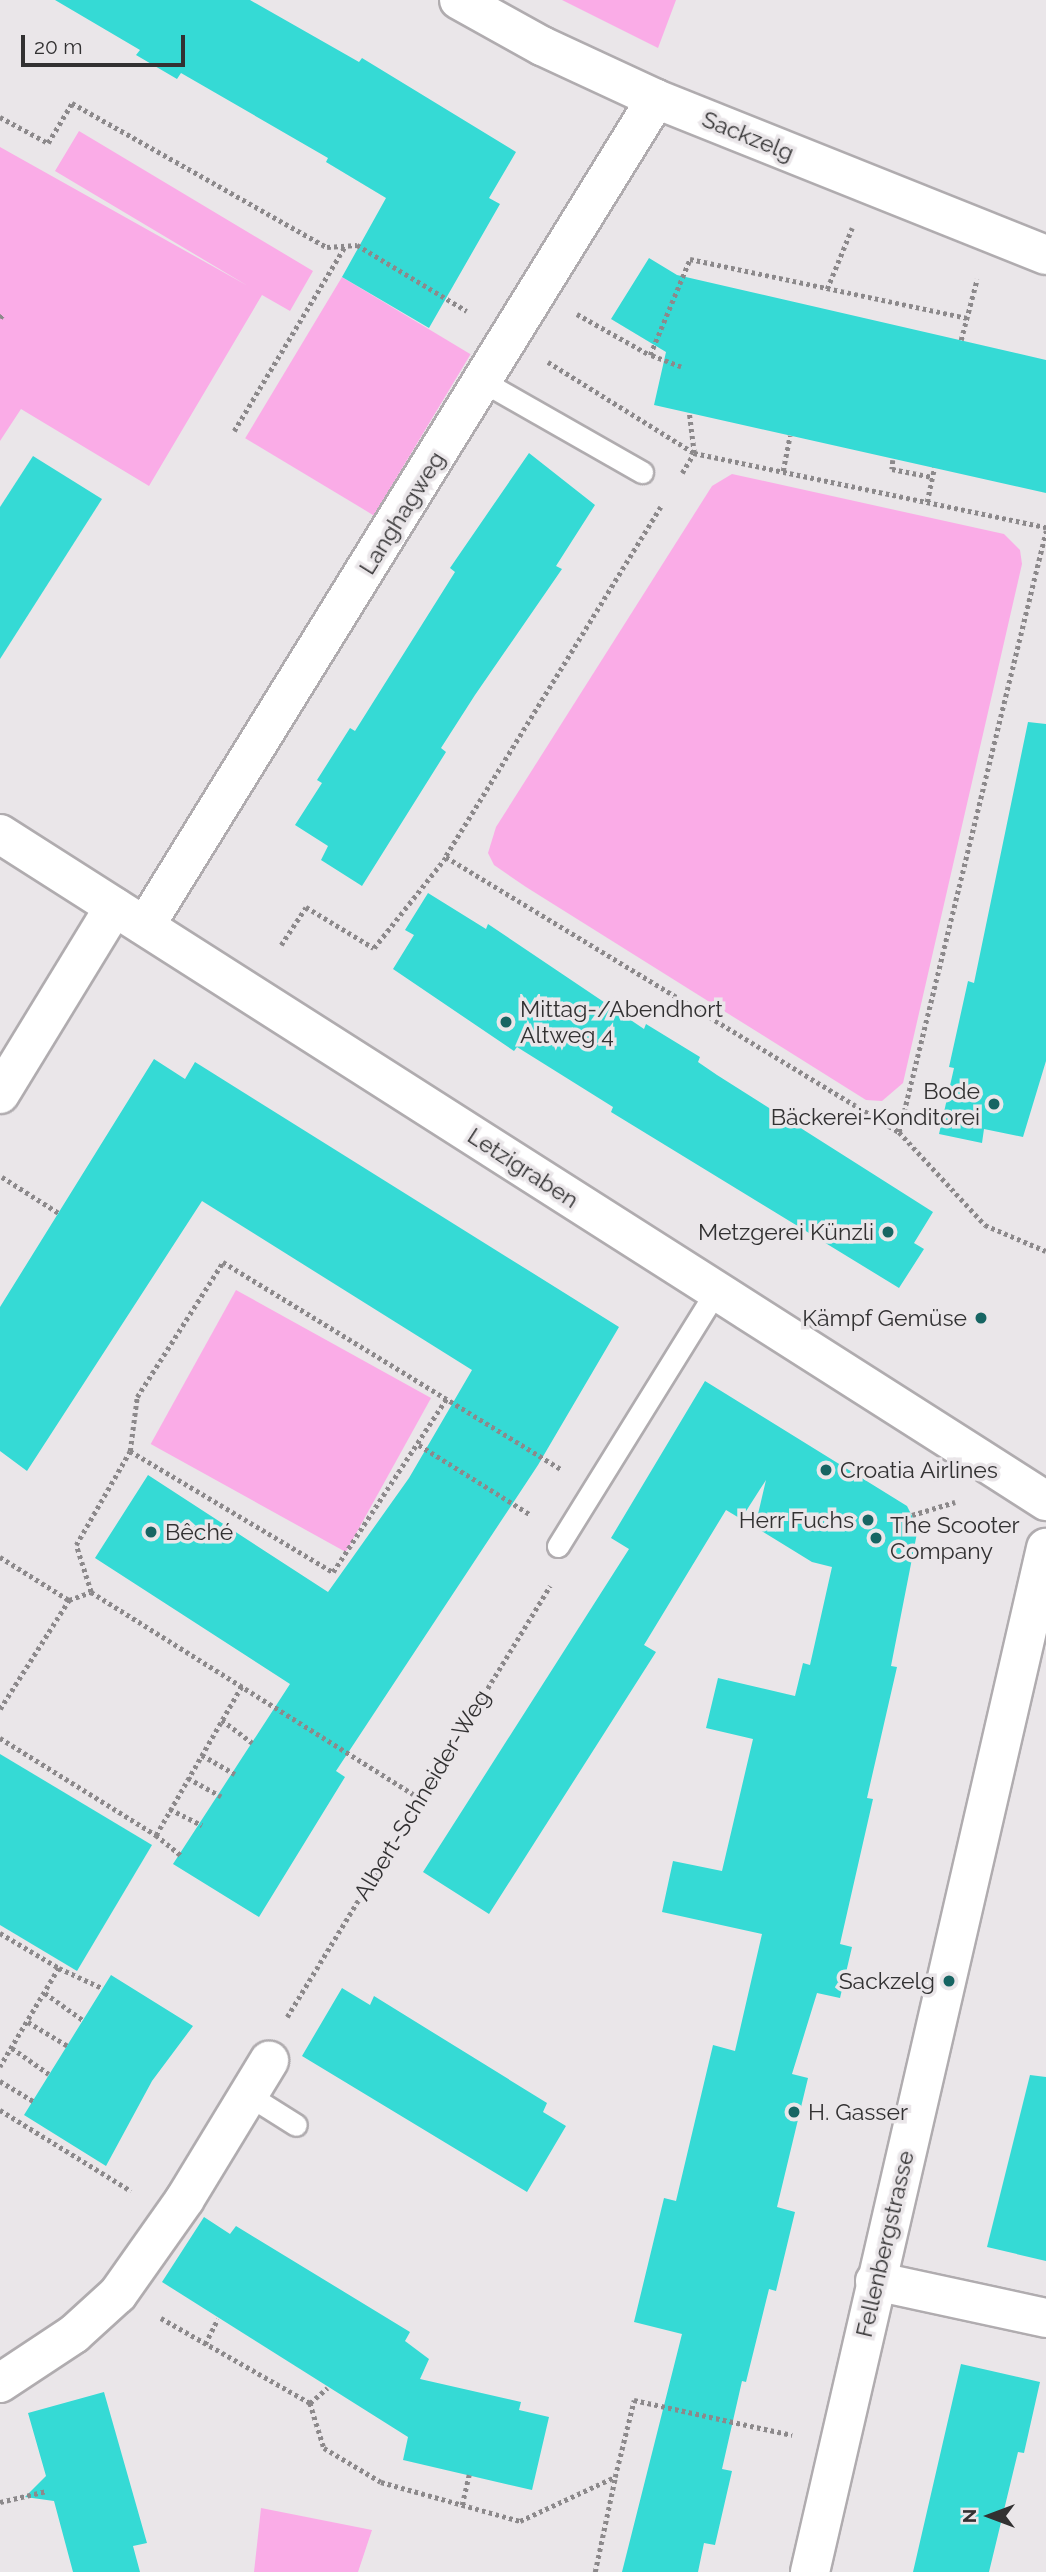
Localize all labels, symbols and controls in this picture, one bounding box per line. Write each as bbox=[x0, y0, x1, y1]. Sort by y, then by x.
scale bar bbox=[24, 21, 189, 65]
text: 20 m bbox=[34, 34, 82, 59]
street label: Sackzelg bbox=[698, 105, 798, 167]
street label: Langhagweg bbox=[353, 446, 451, 580]
place label: Mittag-/Abendhort Altweg 4 bbox=[520, 995, 723, 1049]
marker: Mittag-/Abendhort Altweg 4 bbox=[498, 1014, 514, 1030]
place label: Bode Bäckerei-Konditorei bbox=[771, 1077, 980, 1131]
marker: Bode Bäckerei-Konditorei bbox=[986, 1096, 1002, 1112]
street label: Letzigraben bbox=[462, 1122, 584, 1214]
place label: Metzgerei Künzli bbox=[698, 1218, 874, 1246]
marker: Metzgerei Künzli bbox=[880, 1224, 896, 1240]
place label: Kämpf Gemüse bbox=[802, 1304, 967, 1332]
marker: Kämpf Gemüse bbox=[973, 1310, 989, 1326]
place label: Croatia Airlines bbox=[840, 1456, 999, 1484]
marker: Croatia Airlines bbox=[818, 1462, 834, 1478]
place label: Herr Fuchs bbox=[738, 1506, 854, 1534]
place label: The Scooter Company bbox=[890, 1511, 1020, 1565]
marker: Herr Fuchs bbox=[860, 1512, 876, 1528]
place label: Bêché bbox=[165, 1518, 233, 1546]
marker: Bêché bbox=[143, 1524, 159, 1540]
marker: The Scooter Company bbox=[868, 1530, 884, 1546]
street label: Albert-Schneider-Weg bbox=[348, 1685, 496, 1905]
place label: Sackzelg bbox=[839, 1967, 935, 1995]
marker: Sackzelg bbox=[941, 1973, 957, 1989]
place label: H. Gasser bbox=[808, 2098, 908, 2126]
marker: H. Gasser bbox=[786, 2104, 802, 2120]
street label: Fellenbergstrasse bbox=[850, 2148, 920, 2340]
north arrow bbox=[955, 2481, 1025, 2551]
text: N bbox=[958, 2509, 980, 2523]

